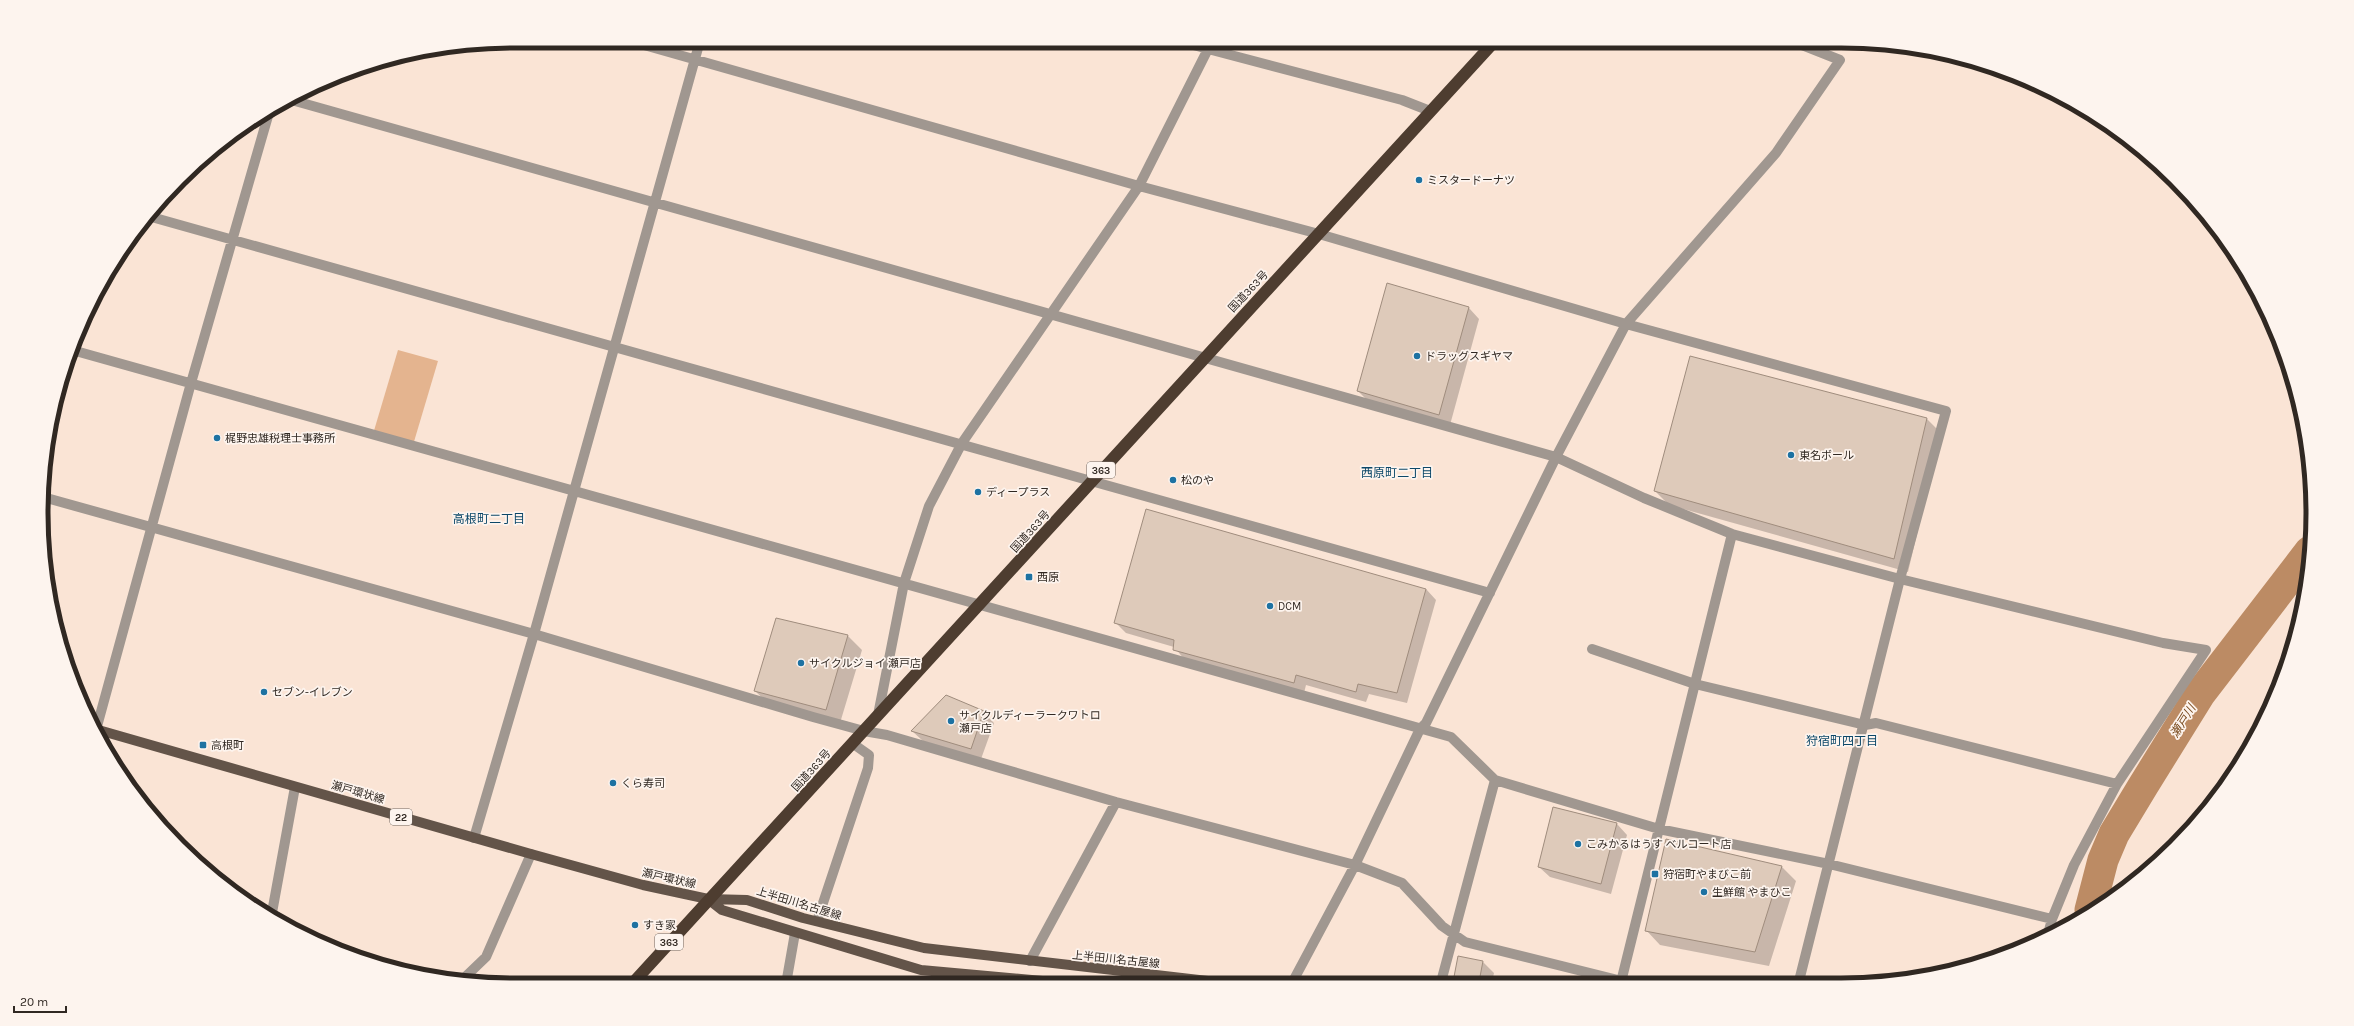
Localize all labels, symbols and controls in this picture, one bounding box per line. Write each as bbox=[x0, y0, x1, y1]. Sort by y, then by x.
place label: ミスタードーナツ bbox=[1427, 174, 1515, 187]
marker: ミスタードーナツ bbox=[1414, 175, 1424, 185]
street label: 国道363号 bbox=[1226, 268, 1271, 315]
place label: ドラッグスギヤマ bbox=[1425, 350, 1513, 363]
marker: ドラッグスギヤマ bbox=[1412, 351, 1422, 361]
place label: 梶野忠雄税理士事務所 bbox=[225, 432, 336, 445]
marker: 梶野忠雄税理士事務所 bbox=[212, 433, 222, 443]
place label: 東名ボール bbox=[1799, 449, 1854, 462]
marker: 東名ボール bbox=[1786, 450, 1796, 460]
road number: 363 bbox=[1087, 462, 1115, 478]
district label: 西原町二丁目 bbox=[1361, 466, 1433, 480]
place label: 松のや bbox=[1181, 474, 1214, 487]
marker: 松のや bbox=[1168, 475, 1178, 485]
place label: ディープラス bbox=[986, 486, 1050, 499]
marker: ディープラス bbox=[973, 487, 983, 497]
street label: 国道363号 bbox=[1008, 508, 1053, 555]
district label: 高根町二丁目 bbox=[453, 512, 525, 526]
place label: 西原 bbox=[1037, 571, 1059, 584]
marker: 西原 bbox=[1024, 572, 1034, 582]
place label: DCM bbox=[1278, 600, 1301, 613]
marker: DCM bbox=[1265, 601, 1275, 611]
place label: サイクルジョイ 瀬戸店 bbox=[809, 657, 921, 670]
marker: サイクルジョイ 瀬戸店 bbox=[796, 658, 806, 668]
place label: セブン-イレブン bbox=[272, 686, 353, 699]
marker: セブン-イレブン bbox=[259, 687, 269, 697]
water label: 瀬戸川 bbox=[2168, 700, 2200, 740]
place label: サイクルディーラークワトロ 瀬戸店 bbox=[959, 709, 1101, 735]
marker: サイクルディーラークワトロ 瀬戸店 bbox=[946, 716, 956, 726]
district label: 狩宿町四丁目 bbox=[1806, 734, 1878, 748]
place label: 高根町 bbox=[211, 739, 244, 752]
marker: 高根町 bbox=[198, 740, 208, 750]
street label: 国道363号 bbox=[789, 747, 834, 794]
place label: くら寿司 bbox=[621, 777, 665, 790]
marker: くら寿司 bbox=[608, 778, 618, 788]
street label: 瀬戸環状線 bbox=[330, 779, 386, 806]
road number: 22 bbox=[390, 809, 412, 825]
place label: こみかるはうす ベルコート店 bbox=[1586, 838, 1731, 851]
marker: こみかるはうす ベルコート店 bbox=[1573, 839, 1583, 849]
street label: 瀬戸環状線 bbox=[641, 866, 697, 891]
place label: 狩宿町やまびこ前 bbox=[1663, 868, 1751, 881]
marker: 狩宿町やまびこ前 bbox=[1650, 869, 1660, 879]
street label: 上半田川名古屋線 bbox=[755, 884, 843, 923]
place label: 生鮮館 やまひこ bbox=[1712, 886, 1792, 899]
marker: 生鮮館 やまひこ bbox=[1699, 887, 1709, 897]
place label: すき家 bbox=[643, 919, 676, 932]
marker: すき家 bbox=[630, 920, 640, 930]
road number: 363 bbox=[655, 934, 683, 950]
street label: 上半田川名古屋線 bbox=[1072, 948, 1160, 971]
scale bar bbox=[14, 988, 66, 1014]
text: 20 m bbox=[20, 995, 48, 1009]

